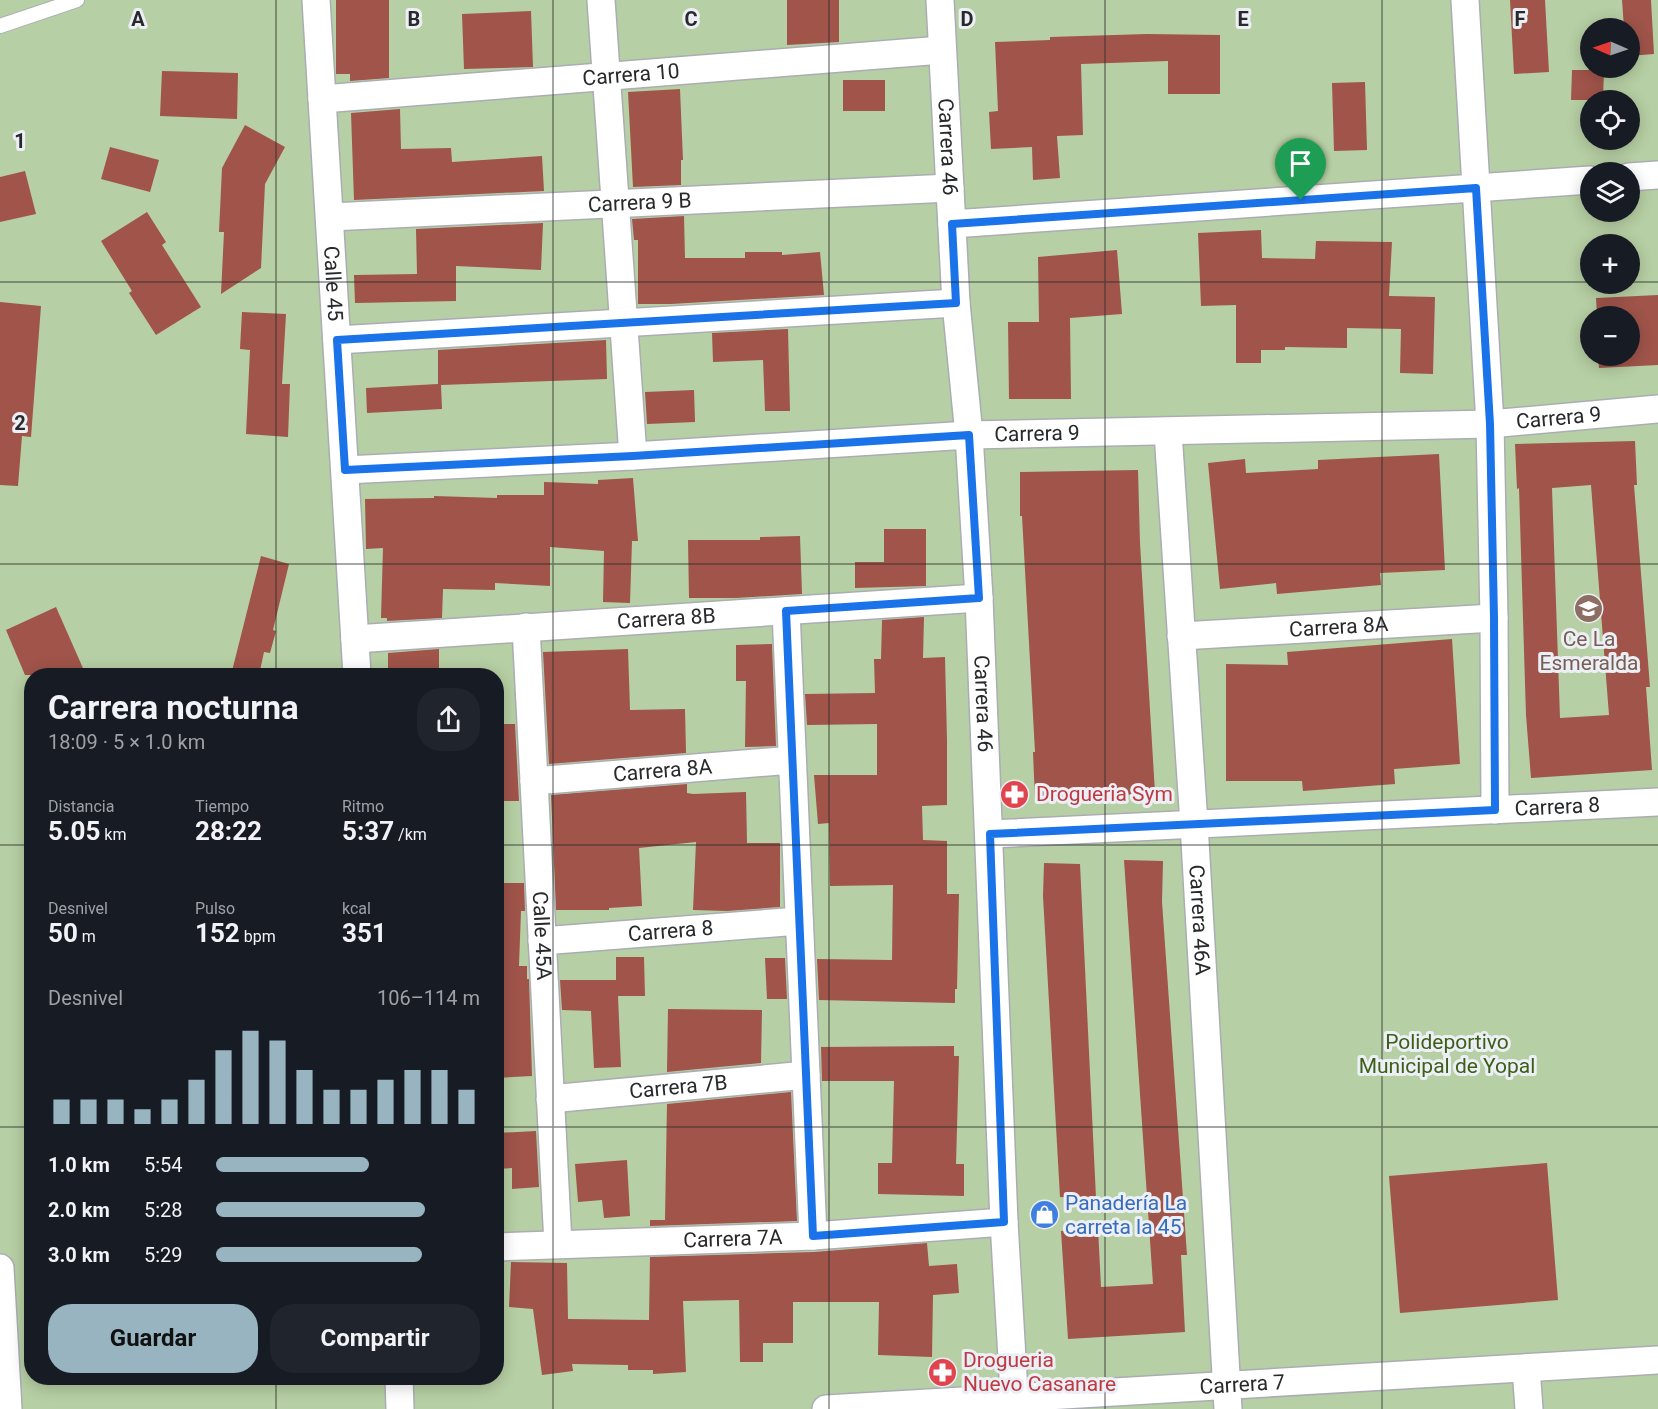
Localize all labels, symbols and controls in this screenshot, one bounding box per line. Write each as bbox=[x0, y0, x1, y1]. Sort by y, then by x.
text: A bbox=[131, 7, 145, 31]
text: B bbox=[408, 7, 420, 31]
text: C bbox=[684, 7, 698, 31]
text: D bbox=[961, 7, 974, 31]
text: E bbox=[1237, 7, 1249, 31]
text: F bbox=[1515, 7, 1526, 31]
north arrow bbox=[1580, 18, 1640, 78]
map controls bbox=[1580, 18, 1640, 366]
street label: Carrera 10 bbox=[582, 59, 680, 90]
button: locate bbox=[1580, 90, 1640, 150]
street label: Carrera 46 bbox=[933, 98, 962, 196]
text: 1 bbox=[14, 129, 26, 153]
pin bbox=[1275, 138, 1326, 200]
icon: arrive bbox=[1284, 147, 1317, 180]
button: layers bbox=[1580, 162, 1640, 222]
street label: Carrera 9 B bbox=[587, 188, 692, 217]
button: + bbox=[1580, 234, 1640, 294]
street label: Calle 45 bbox=[319, 245, 347, 322]
button: − bbox=[1580, 306, 1640, 366]
street label: Carrera 9 bbox=[1515, 402, 1602, 434]
text: 2 bbox=[14, 411, 26, 435]
street label: Carrera 9 bbox=[994, 421, 1080, 446]
school or university icon: Ce La Esmeralda bbox=[1573, 592, 1605, 624]
street label: Carrera 8B bbox=[616, 603, 716, 634]
street label: Carrera 8A bbox=[1289, 612, 1389, 642]
place label: Ce La Esmeralda bbox=[1540, 627, 1638, 675]
street label: Carrera 46 bbox=[969, 654, 997, 753]
text: Carrera nocturna bbox=[48, 688, 299, 727]
button: share bbox=[417, 688, 480, 751]
text: 18:09 · 5 × 1.0 km bbox=[48, 730, 205, 754]
street label: Carrera 8A bbox=[612, 755, 713, 787]
pharmacy icon: Drogueria Sym bbox=[999, 778, 1031, 810]
place label: Drogueria Sym bbox=[1036, 782, 1173, 806]
street label: Carrera 8 bbox=[1514, 793, 1601, 821]
text: Distancia bbox=[48, 797, 114, 816]
text: Tiempo bbox=[195, 797, 249, 816]
text: Ritmo bbox=[342, 797, 384, 816]
text: 5.05 bbox=[48, 816, 100, 846]
text: 28:22 bbox=[195, 816, 262, 846]
text: 5:37 bbox=[342, 816, 394, 846]
text: km bbox=[100, 825, 126, 844]
text: /km bbox=[394, 825, 427, 844]
street label: Carrera 46A bbox=[1184, 864, 1215, 976]
street label: Calle 45A bbox=[528, 891, 556, 981]
text: Desnivel bbox=[48, 899, 108, 918]
text: Pulso bbox=[195, 899, 235, 918]
text: kcal bbox=[342, 899, 371, 918]
street label: Carrera 8 bbox=[627, 916, 714, 946]
text: 50 bbox=[48, 918, 78, 948]
text: 152 bbox=[195, 918, 240, 948]
text: 351 bbox=[342, 918, 387, 948]
text: m bbox=[78, 927, 96, 946]
text: bpm bbox=[240, 927, 276, 946]
text: Desnivel bbox=[48, 986, 123, 1010]
text: 106–114 m bbox=[377, 986, 480, 1010]
park label: Polideportivo Municipal de Yopal bbox=[1359, 1030, 1535, 1078]
street label: Carrera 7B bbox=[628, 1070, 729, 1104]
text: 1.0 km bbox=[48, 1153, 110, 1177]
text: 5:54 bbox=[144, 1153, 183, 1177]
place label: Panadería La carreta la 45 bbox=[1065, 1191, 1187, 1239]
text: 2.0 km bbox=[48, 1198, 110, 1222]
text: 5:28 bbox=[144, 1198, 183, 1222]
shop icon: Panadería La carreta la 45 bbox=[1028, 1199, 1060, 1231]
street label: Carrera 7A bbox=[683, 1225, 783, 1252]
text: 3.0 km bbox=[48, 1243, 110, 1267]
text: 5:29 bbox=[144, 1243, 183, 1267]
button: Guardar bbox=[48, 1304, 258, 1373]
button: Compartir bbox=[270, 1304, 480, 1373]
place label: Drogueria Nuevo Casanare bbox=[963, 1348, 1116, 1396]
pharmacy icon: Drogueria Nuevo Casanare bbox=[926, 1356, 958, 1388]
street label: Carrera 7 bbox=[1199, 1370, 1286, 1399]

